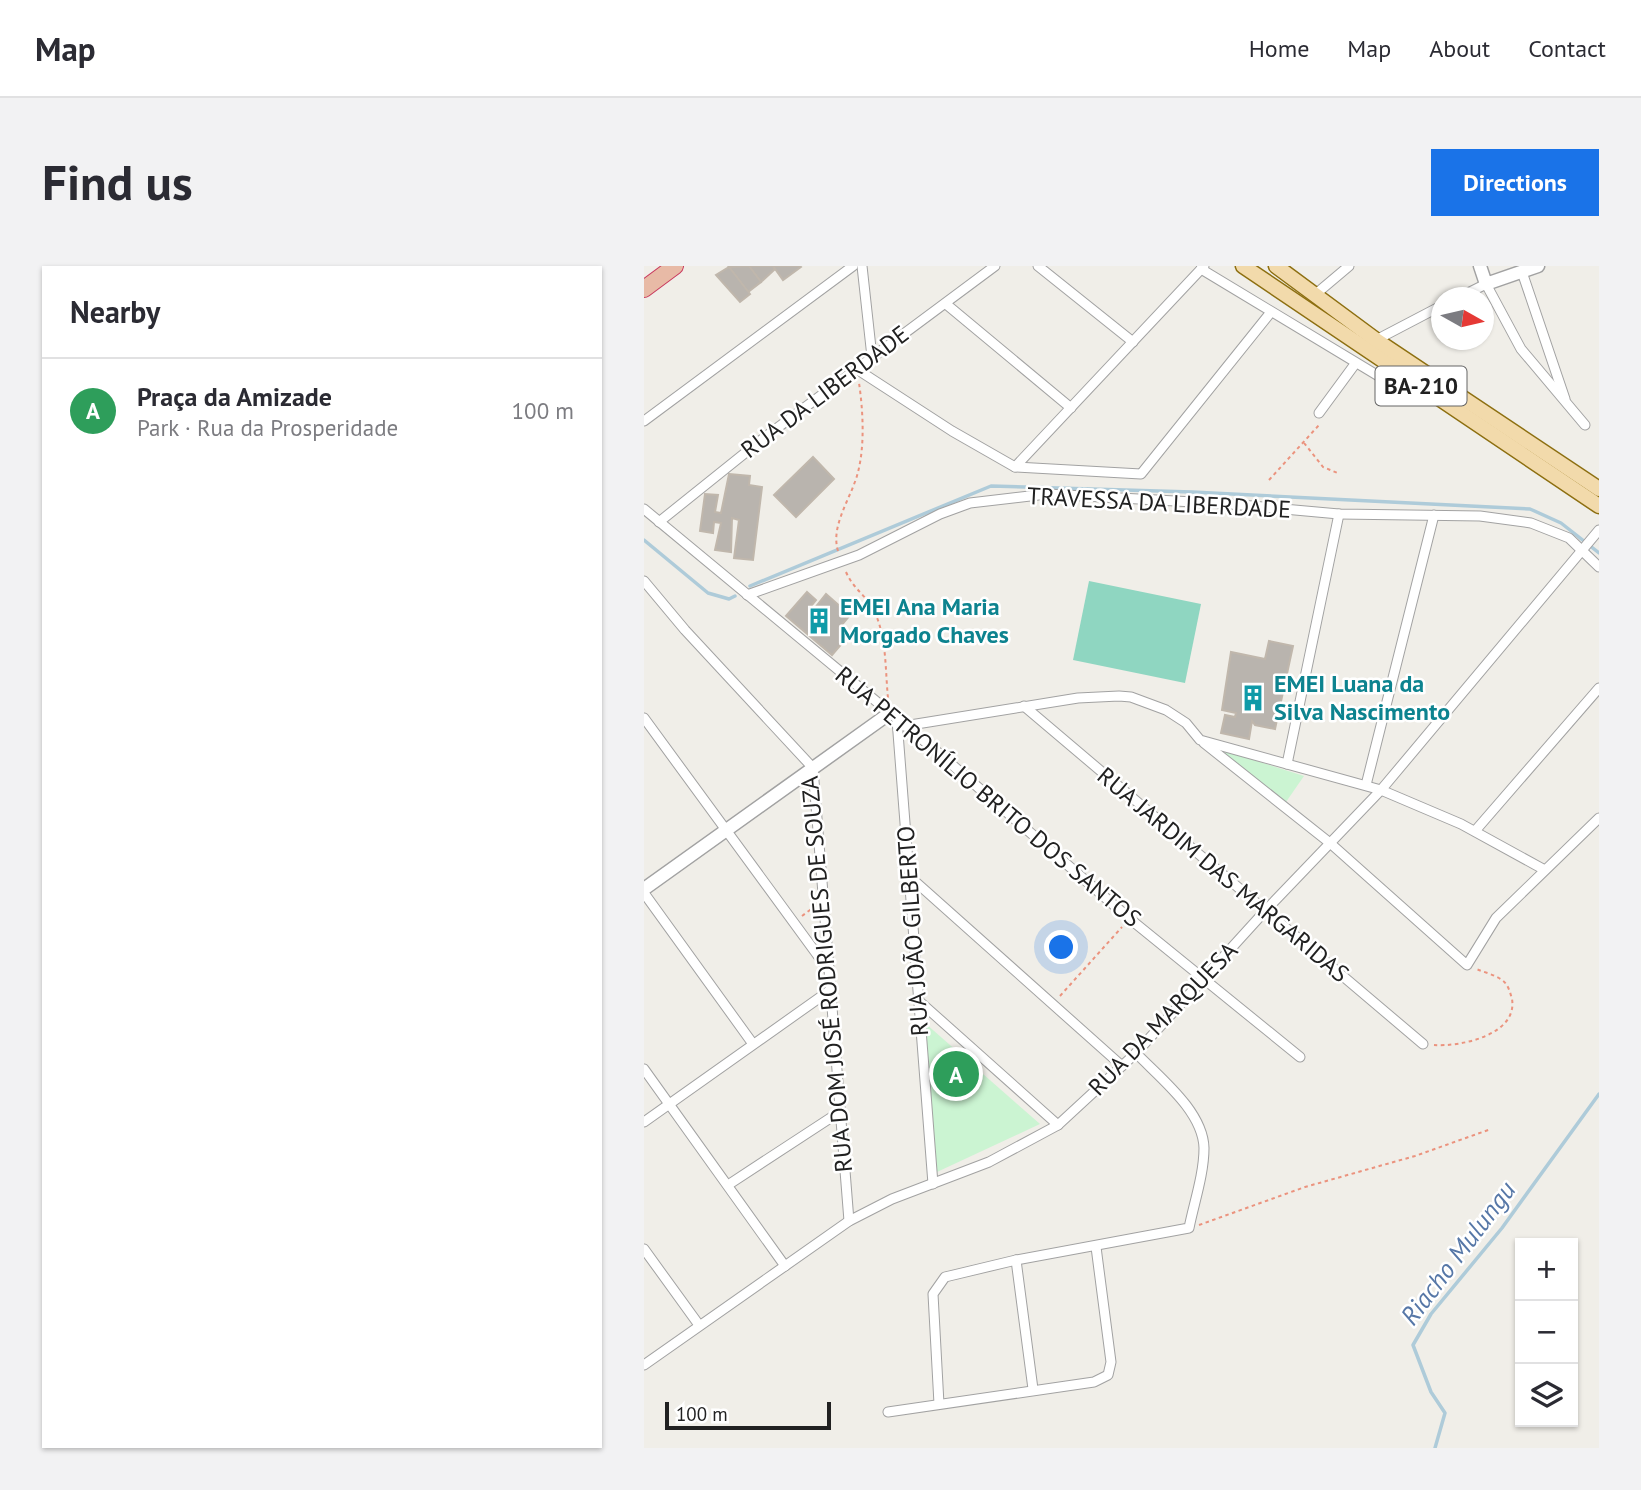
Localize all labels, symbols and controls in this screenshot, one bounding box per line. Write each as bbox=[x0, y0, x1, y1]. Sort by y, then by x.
text: Map bbox=[35, 27, 96, 70]
text: Home bbox=[1249, 33, 1309, 64]
text: Map bbox=[1347, 33, 1391, 64]
text: About bbox=[1429, 33, 1490, 64]
text: Contact bbox=[1528, 33, 1606, 64]
button: Directions bbox=[1431, 149, 1599, 216]
text: Find us bbox=[42, 150, 193, 214]
north arrow bbox=[1431, 287, 1494, 350]
text: Nearby bbox=[70, 292, 160, 331]
street label: RUA DA LIBERDADE bbox=[735, 318, 915, 465]
road number: BA-210 bbox=[1376, 366, 1466, 406]
text: Praça da Amizade bbox=[137, 380, 332, 413]
text: A bbox=[86, 396, 100, 425]
text: 100 m bbox=[512, 396, 574, 425]
text: Park · Rua da Prosperidade bbox=[137, 413, 398, 442]
street label: TRAVESSA DA LIBERDADE bbox=[1026, 480, 1292, 525]
place label: EMEI Ana Maria Morgado Chaves bbox=[840, 591, 1009, 650]
building icon: EMEI Ana Maria Morgado Chaves bbox=[804, 606, 834, 636]
street label: RUA PETRONÍLIO BRITO DOS SANTOS bbox=[829, 659, 1148, 934]
place label: EMEI Luana da Silva Nascimento bbox=[1274, 668, 1450, 727]
building icon: EMEI Luana da Silva Nascimento bbox=[1238, 683, 1268, 713]
street label: RUA JARDIM DAS MARGARIDAS bbox=[1091, 760, 1356, 989]
street label: RUA DOM JOSÉ RODRIGUES DE SOUZA bbox=[794, 775, 859, 1173]
street label: RUA JOÃO GILBERTO bbox=[890, 825, 935, 1037]
your location bbox=[1044, 930, 1078, 964]
street label: RUA DA MARQUESA bbox=[1081, 935, 1244, 1102]
pin: A bbox=[933, 1048, 979, 1100]
water label: Riacho Mulungu bbox=[1393, 1174, 1522, 1331]
map controls bbox=[1515, 1238, 1578, 1427]
button: + bbox=[1515, 1238, 1578, 1301]
button: − bbox=[1515, 1301, 1578, 1364]
button: layers bbox=[1515, 1364, 1578, 1427]
scale bar bbox=[665, 1399, 831, 1431]
text: 100 m bbox=[676, 1402, 728, 1426]

